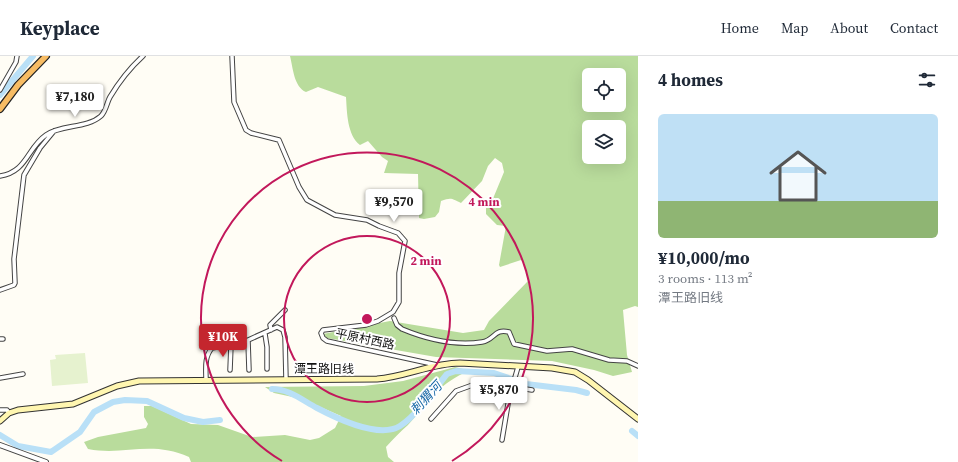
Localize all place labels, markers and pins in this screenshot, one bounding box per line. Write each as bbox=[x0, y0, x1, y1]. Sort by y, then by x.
pin: ¥7,180 bbox=[42, 84, 108, 118]
pin: ¥9,570 bbox=[361, 189, 427, 223]
centre of rings bbox=[360, 312, 374, 326]
pin: ¥10K bbox=[199, 324, 247, 358]
pin: ¥5,870 bbox=[466, 377, 532, 411]

